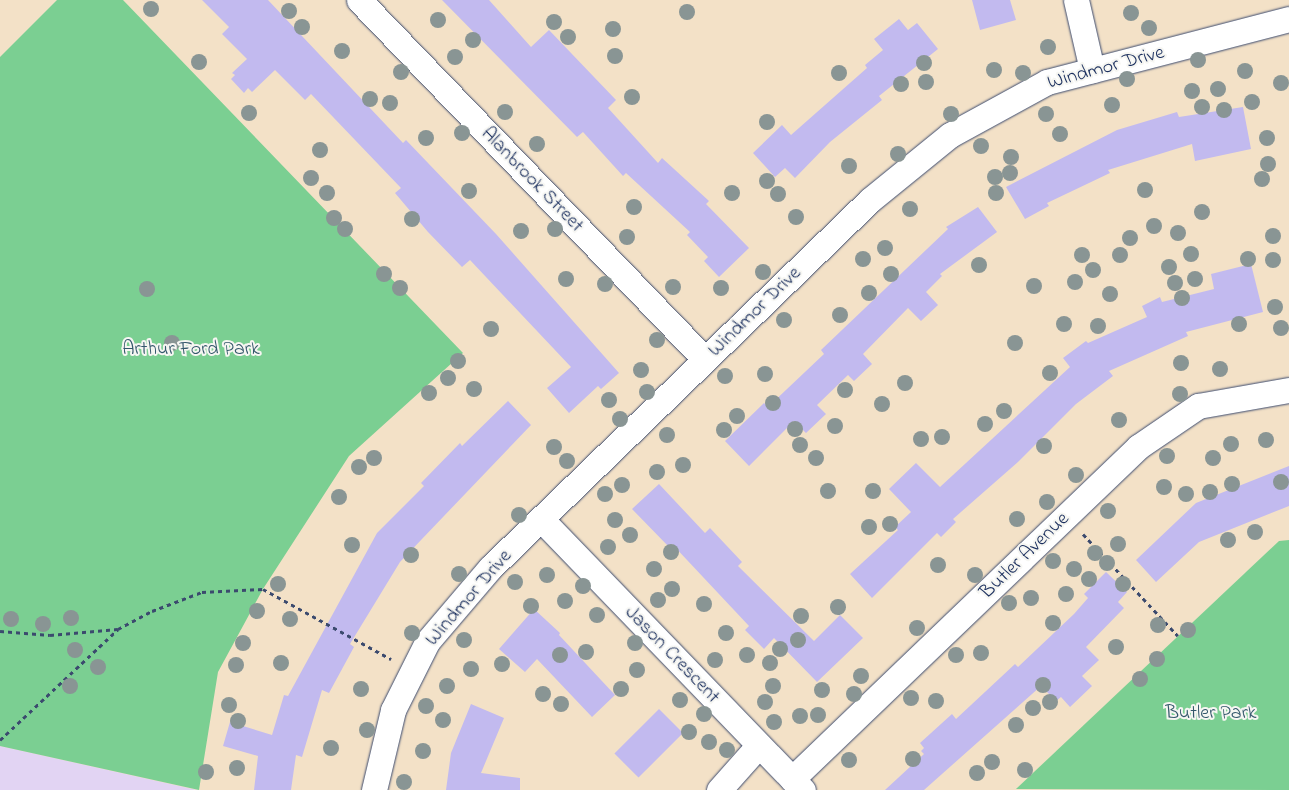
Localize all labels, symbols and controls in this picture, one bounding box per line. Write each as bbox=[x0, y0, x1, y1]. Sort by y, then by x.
street label: Windmor Drive bbox=[1045, 41, 1167, 95]
street label: Alanbrook Street bbox=[476, 122, 588, 238]
street label: Windmor Drive bbox=[703, 262, 807, 362]
park label: Arthur Ford Park bbox=[122, 337, 260, 361]
street label: Butler Avenue bbox=[975, 507, 1075, 605]
street label: Windmor Drive bbox=[421, 545, 517, 651]
street label: Jason Crescent bbox=[619, 601, 725, 709]
park label: Butler Park bbox=[1165, 701, 1257, 725]

